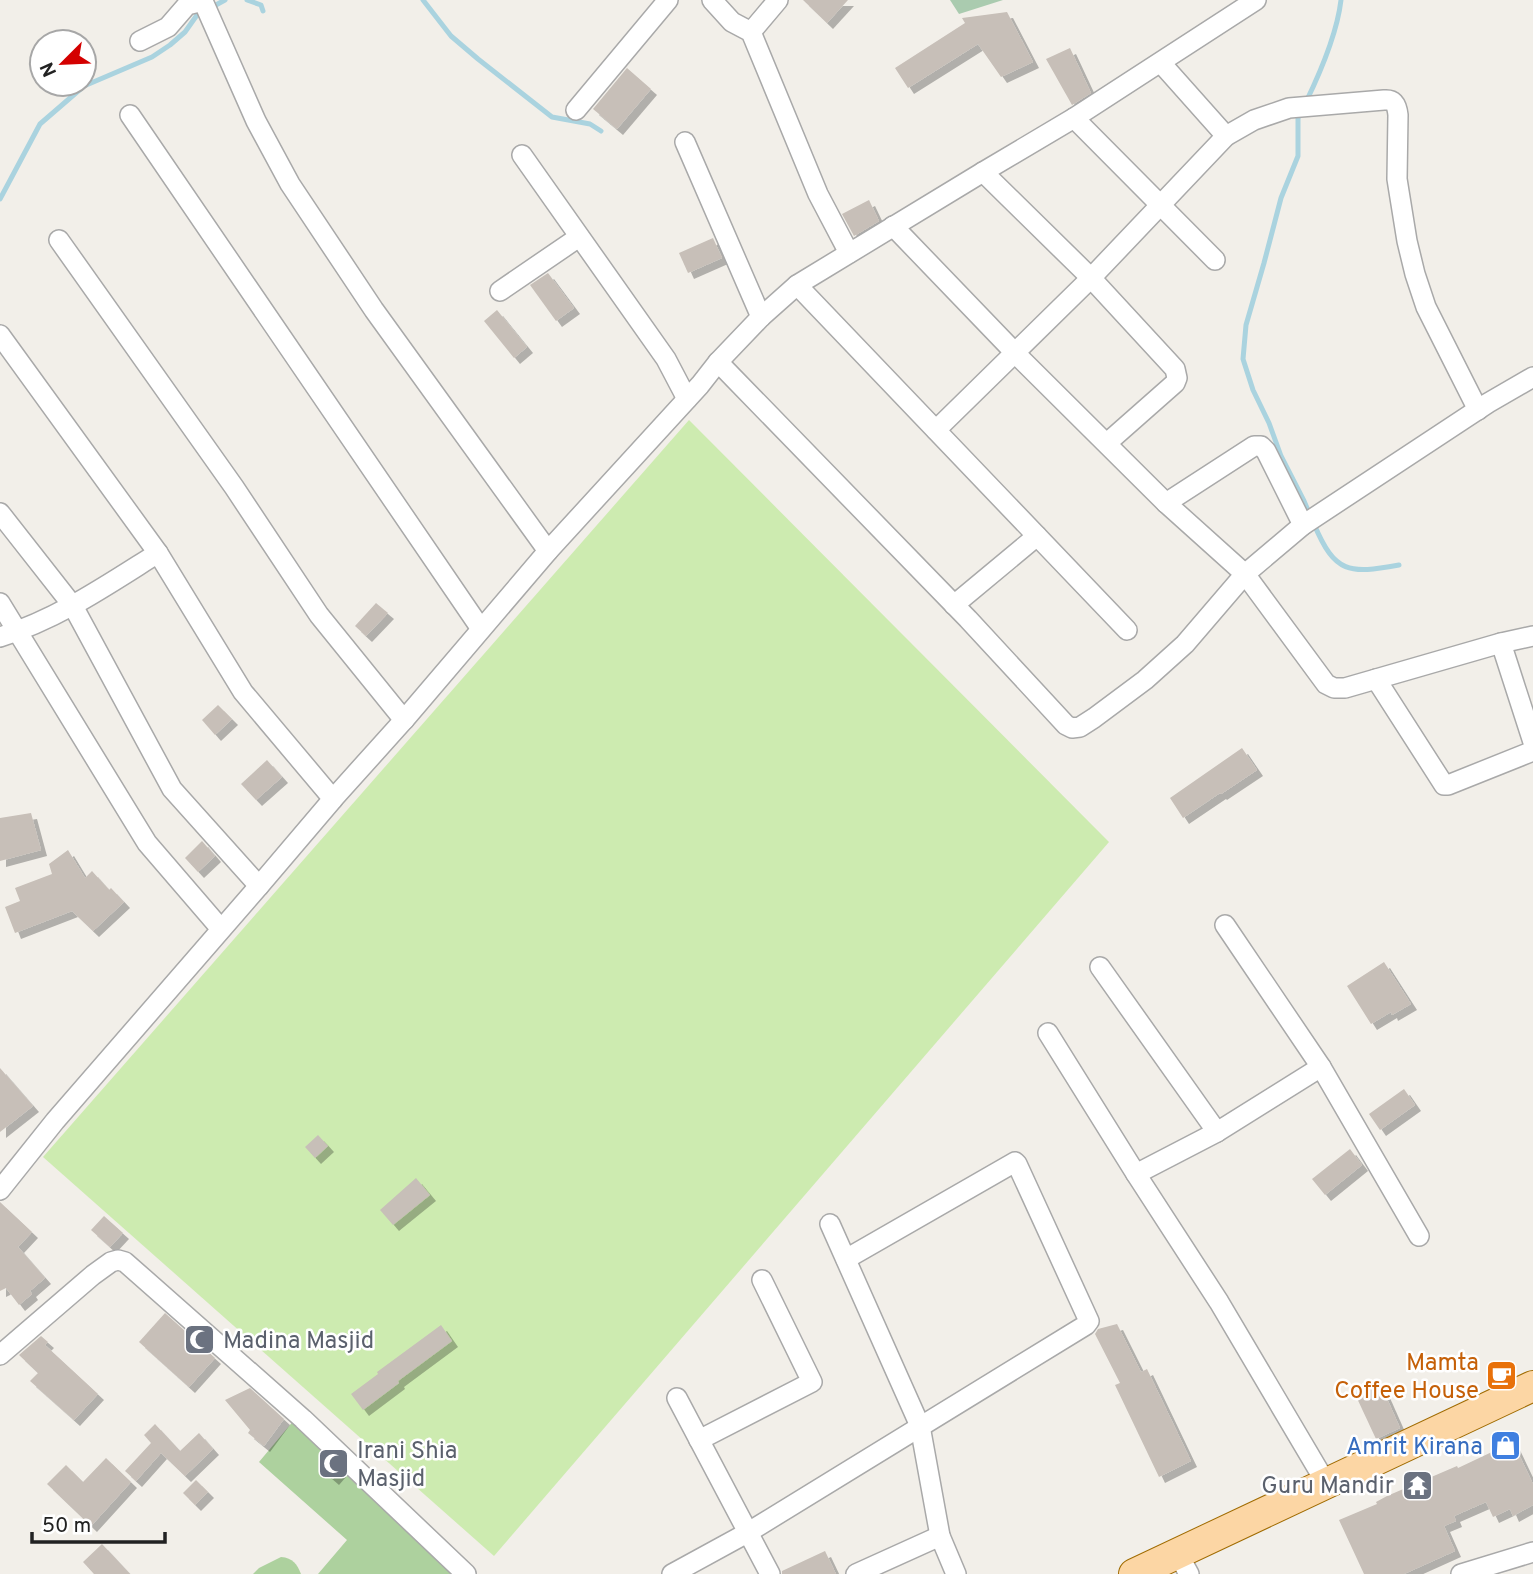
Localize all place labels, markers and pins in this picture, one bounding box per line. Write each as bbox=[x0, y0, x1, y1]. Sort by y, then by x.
mosque icon: Madina Masjid bbox=[183, 1323, 217, 1357]
place label: Madina Masjid bbox=[223, 1327, 374, 1357]
place label: Mamta Coffee House bbox=[1334, 1349, 1479, 1407]
cafe icon: Mamta Coffee House bbox=[1485, 1359, 1519, 1393]
shop icon: Amrit Kirana bbox=[1489, 1429, 1523, 1463]
place label: Amrit Kirana bbox=[1346, 1433, 1483, 1463]
place label: Irani Shia Masjid bbox=[357, 1437, 457, 1495]
mosque icon: Irani Shia Masjid bbox=[317, 1447, 351, 1481]
temple icon: Guru Mandir bbox=[1400, 1468, 1434, 1502]
place label: Guru Mandir bbox=[1261, 1472, 1394, 1502]

